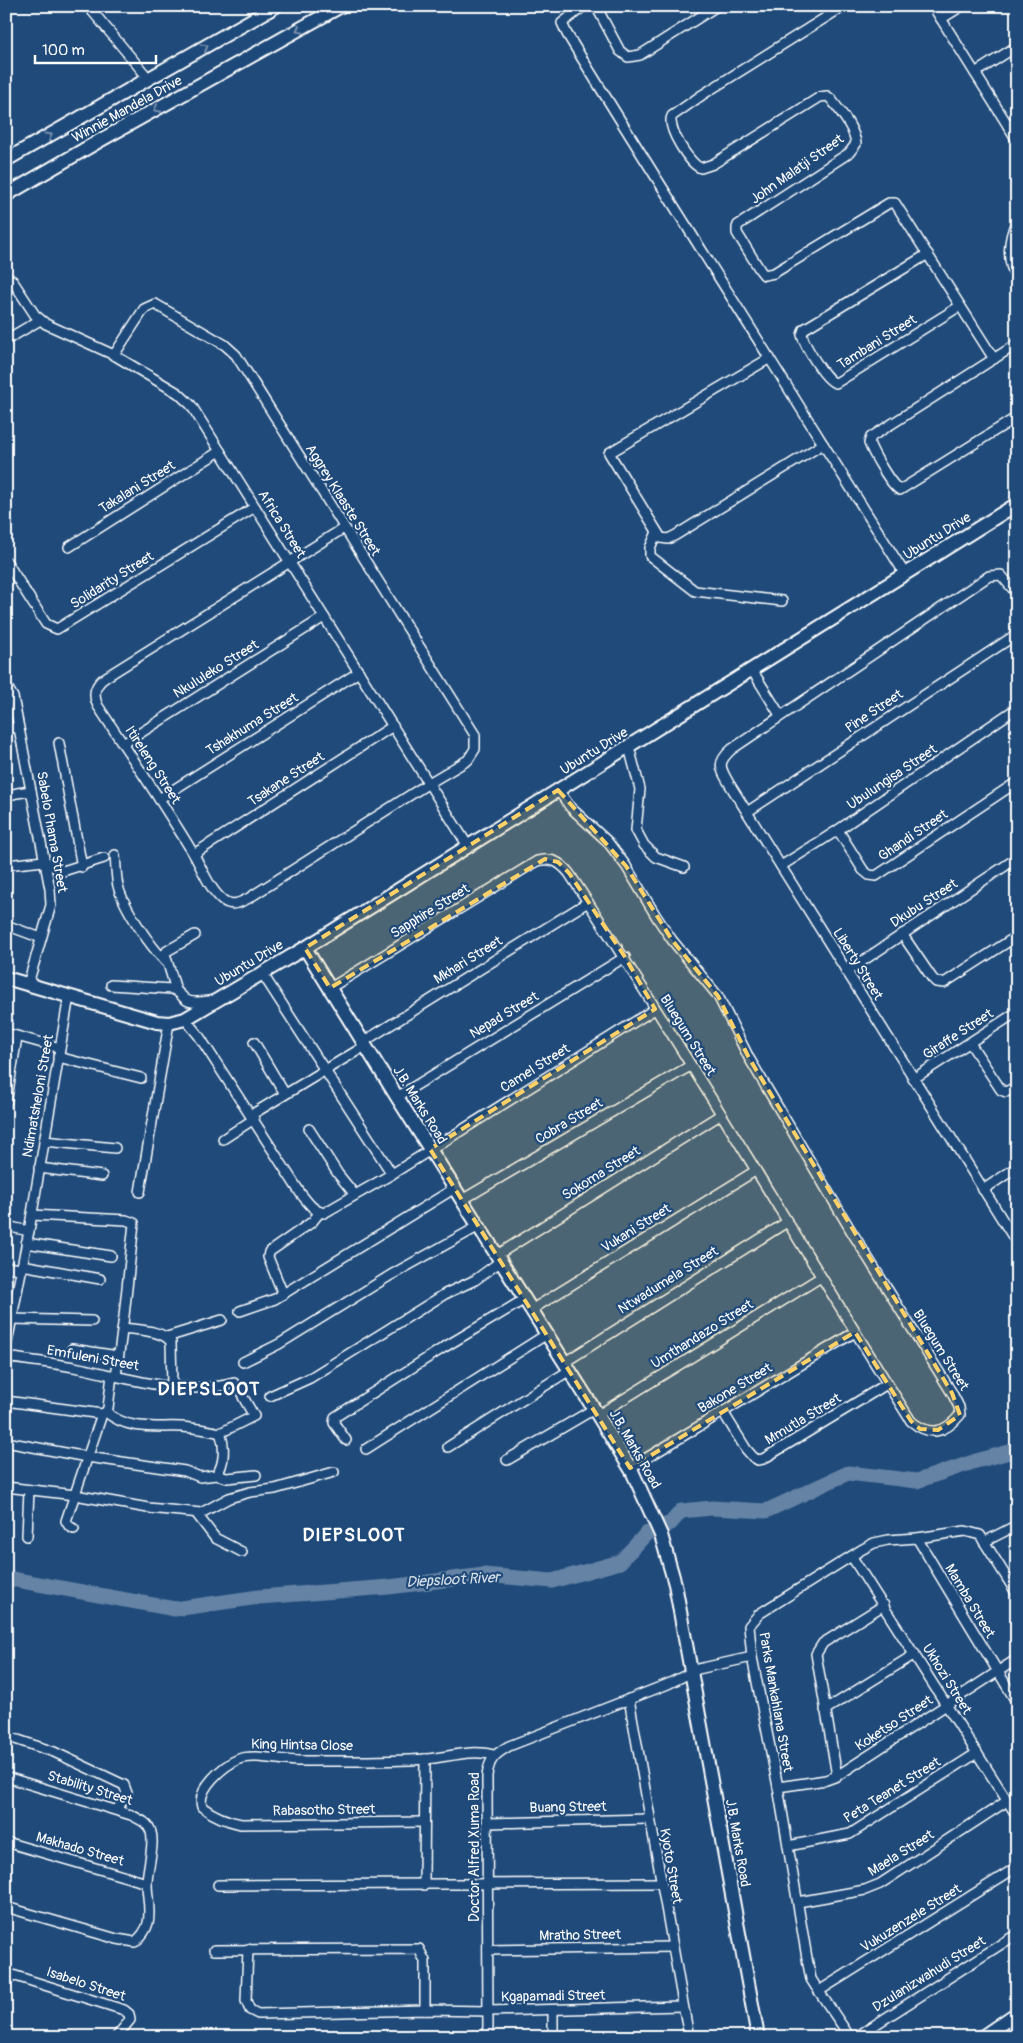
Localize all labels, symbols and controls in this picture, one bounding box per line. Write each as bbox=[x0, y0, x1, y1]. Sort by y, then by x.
one-way arrow bbox=[295, 24, 304, 34]
scale bar bbox=[35, 32, 156, 64]
text: 100 m bbox=[42, 41, 85, 60]
one-way arrow bbox=[200, 43, 209, 53]
street label: Winnie Mandela Drive bbox=[69, 72, 185, 146]
one-way arrow bbox=[153, 103, 162, 113]
street label: John Malatji Street bbox=[747, 130, 847, 208]
one-way arrow bbox=[43, 132, 52, 142]
street label: Tambani Street bbox=[834, 311, 920, 373]
street label: Aggrey Klaaste Street bbox=[302, 441, 384, 559]
street label: Takalani Street bbox=[96, 457, 179, 517]
street label: Africa Street bbox=[254, 487, 310, 561]
street label: Ubuntu Drive bbox=[900, 508, 974, 564]
street label: Solidarity Street bbox=[67, 547, 157, 612]
street label: Nkululeko Street bbox=[170, 636, 262, 702]
street label: Pine Street bbox=[842, 685, 906, 736]
street label: Tshakhuma Street bbox=[203, 689, 301, 759]
street label: Itireleng Street bbox=[121, 723, 185, 808]
street label: Ubuntu Drive bbox=[557, 723, 631, 779]
street label: Ubulungisa Street bbox=[844, 740, 940, 813]
street label: Tsakane Street bbox=[245, 748, 328, 810]
street label: Sabelo Phama Street bbox=[33, 770, 71, 894]
street label: Ghandi Street bbox=[875, 805, 951, 864]
street label: Dkubu Street bbox=[887, 875, 961, 931]
street label: Sapphire Street bbox=[387, 880, 473, 942]
street label: Liberty Street bbox=[829, 925, 887, 1003]
street label: Mkhari Street bbox=[431, 932, 506, 988]
street label: Ubuntu Drive bbox=[212, 936, 286, 990]
street label: Nepad Street bbox=[466, 988, 542, 1042]
street label: Bluegum Street bbox=[656, 991, 720, 1079]
street label: Giraffe Street bbox=[920, 1005, 997, 1063]
street label: Ndimatsheloni Street bbox=[19, 1033, 57, 1159]
street label: Camel Street bbox=[497, 1040, 573, 1096]
street label: J.B. Marks Road bbox=[389, 1063, 451, 1147]
street label: Cobra Street bbox=[532, 1094, 606, 1148]
street label: Sokoma Street bbox=[559, 1142, 643, 1204]
street label: Vukani Street bbox=[598, 1200, 674, 1256]
street label: Ntwadumela Street bbox=[615, 1242, 721, 1318]
street label: Umthandazo Street bbox=[648, 1296, 756, 1372]
street label: Bluegum Street bbox=[909, 1306, 973, 1394]
street label: Emfuleni Street bbox=[46, 1342, 141, 1375]
street label: Bakone Street bbox=[695, 1359, 775, 1417]
district label: DIEPSLOOT bbox=[157, 1377, 261, 1401]
street label: Mmutla Street bbox=[762, 1389, 845, 1448]
street label: J.B. Marks Road bbox=[605, 1406, 665, 1492]
district label: DIEPSLOOT bbox=[302, 1523, 406, 1547]
street label: Mamba Street bbox=[941, 1561, 999, 1641]
water label: Diepsloot River bbox=[406, 1568, 502, 1592]
street label: Parks Mankahlana Street bbox=[755, 1631, 797, 1774]
street label: Ukhozi Street bbox=[919, 1641, 976, 1718]
street label: Koketso Street bbox=[852, 1691, 936, 1754]
street label: King Hintsa Close bbox=[251, 1736, 353, 1754]
street label: Peta Teanet Street bbox=[840, 1753, 944, 1827]
street label: Stability Street bbox=[45, 1767, 135, 1809]
street label: Doctor Alfred Xuma Road bbox=[466, 1772, 483, 1922]
street label: Buang Street bbox=[529, 1798, 607, 1816]
street label: J.B. Marks Road bbox=[722, 1798, 754, 1888]
street label: Rabasotho Street bbox=[273, 1801, 376, 1819]
street label: Maela Street bbox=[865, 1826, 937, 1880]
street label: Kyoto Street bbox=[656, 1827, 686, 1905]
street label: Makhado Street bbox=[34, 1828, 126, 1870]
street label: Vukuzenzele Street bbox=[857, 1880, 965, 1956]
street label: Mratho Street bbox=[539, 1926, 621, 1944]
street label: Dzulanizwahudi Street bbox=[869, 1932, 989, 2016]
street label: Isabelo Street bbox=[44, 1963, 128, 2005]
street label: Kgapamadi Street bbox=[501, 1987, 606, 2005]

